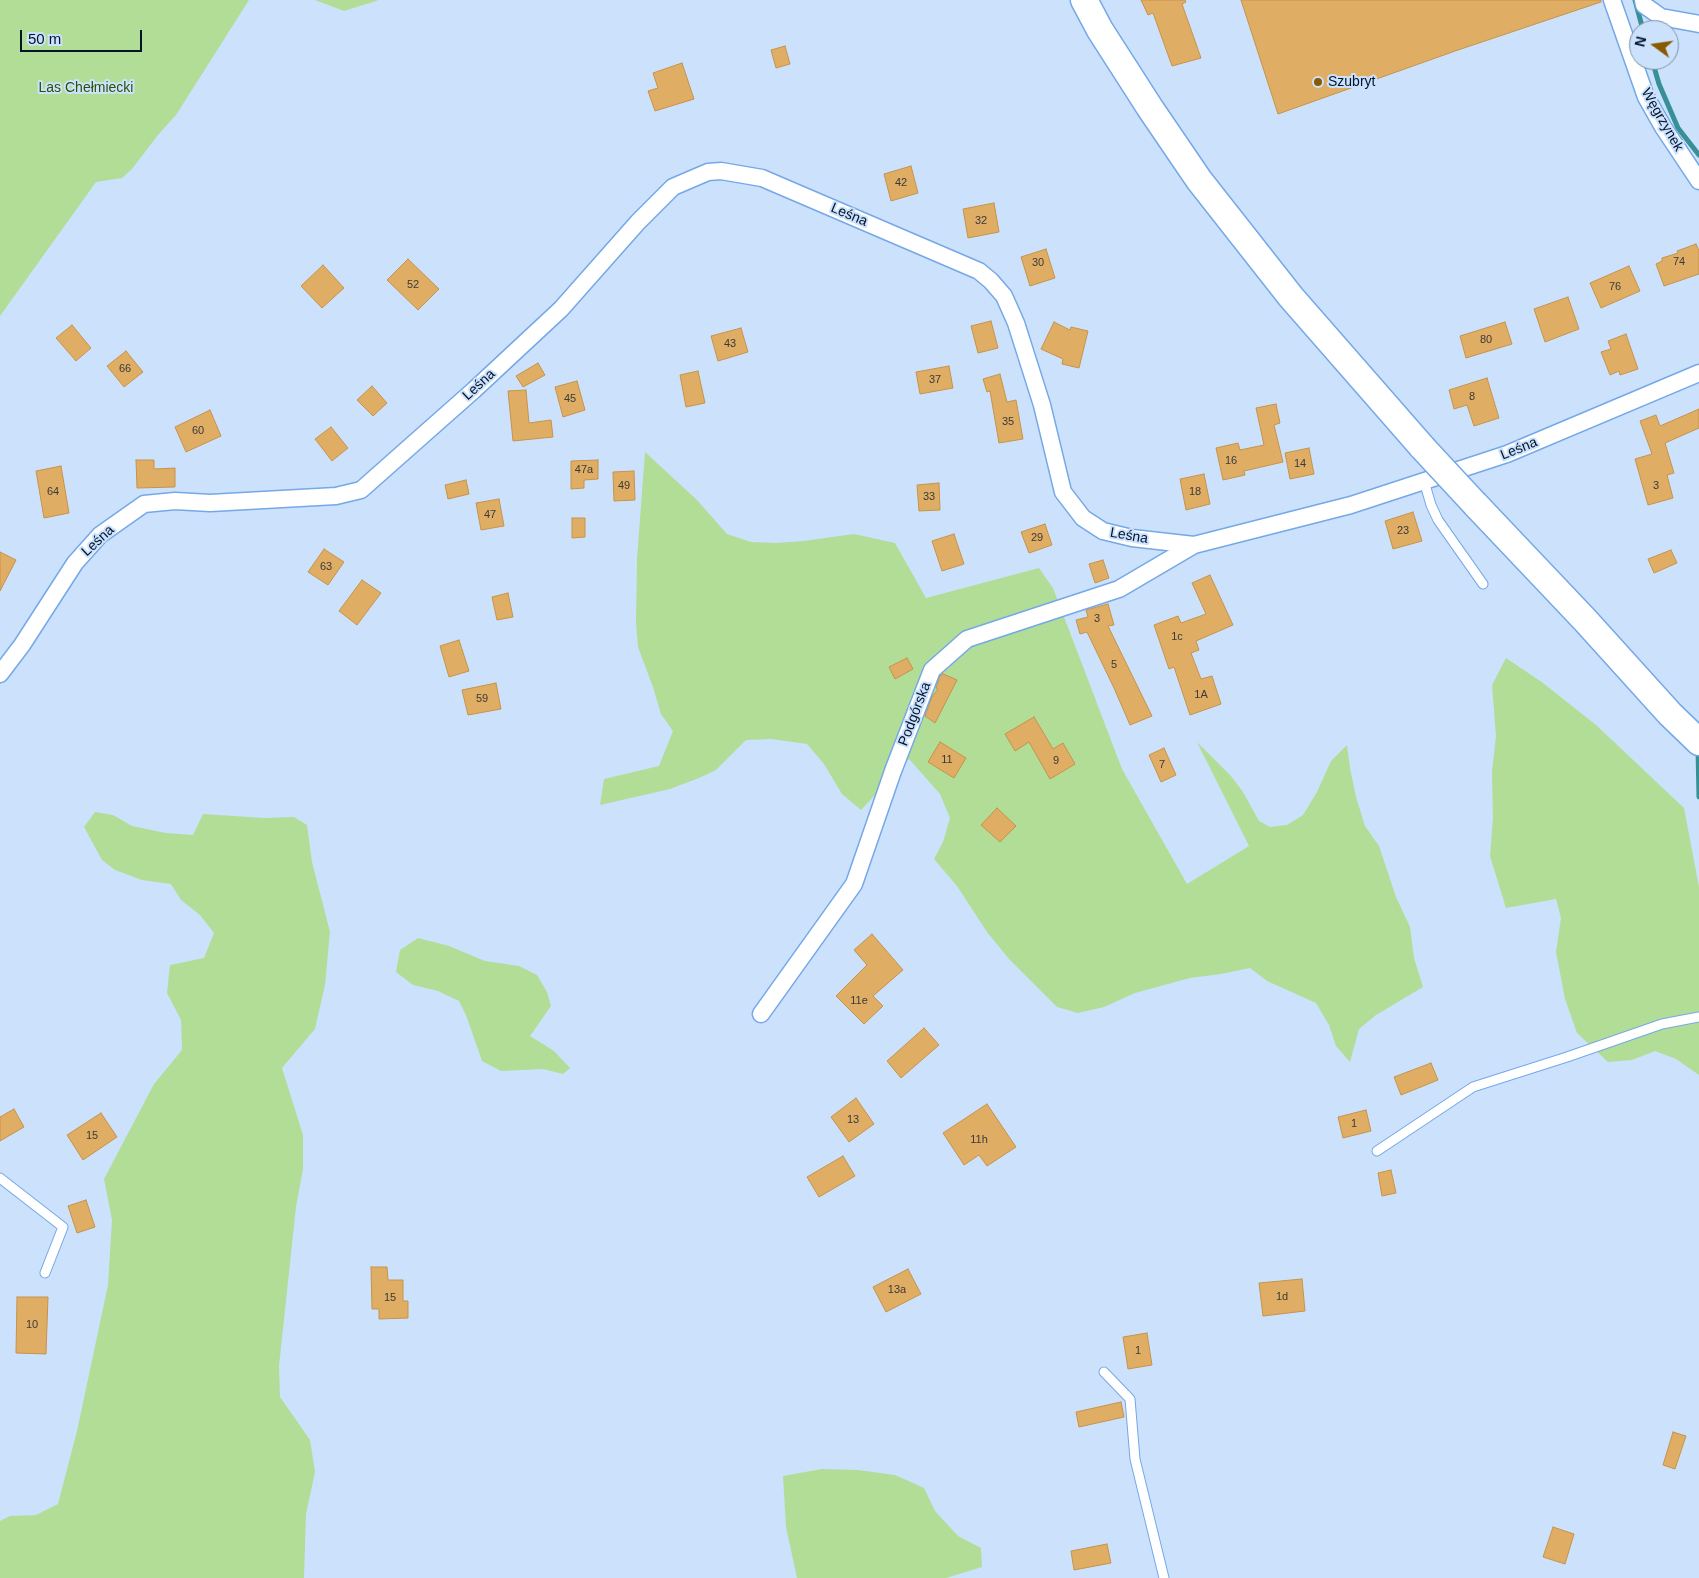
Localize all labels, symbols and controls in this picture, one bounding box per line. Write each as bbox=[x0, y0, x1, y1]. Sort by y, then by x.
scale bar bbox=[22, 20, 145, 52]
north arrow bbox=[1629, 20, 1679, 70]
text: 50 m bbox=[28, 30, 61, 47]
text: N bbox=[1631, 35, 1649, 48]
place label: Szubryt bbox=[1328, 74, 1375, 90]
marker: Szubryt bbox=[1312, 76, 1324, 88]
park label: Las Chełmiecki bbox=[39, 80, 133, 96]
street label: Węgrzynek bbox=[1637, 85, 1687, 155]
house number: 42 bbox=[895, 176, 907, 190]
street label: Leśna bbox=[828, 200, 870, 230]
house number: 32 bbox=[975, 214, 987, 228]
house number: 74 bbox=[1673, 255, 1685, 269]
house number: 30 bbox=[1032, 256, 1044, 270]
house number: 52 bbox=[407, 278, 419, 292]
house number: 76 bbox=[1609, 280, 1621, 294]
house number: 80 bbox=[1480, 333, 1492, 347]
house number: 43 bbox=[724, 337, 736, 351]
house number: 66 bbox=[119, 362, 131, 376]
street label: Leśna bbox=[459, 366, 499, 404]
house number: 37 bbox=[929, 373, 941, 387]
house number: 8 bbox=[1469, 390, 1475, 404]
house number: 45 bbox=[564, 392, 576, 406]
house number: 35 bbox=[1002, 415, 1014, 429]
house number: 60 bbox=[192, 424, 204, 438]
street label: Leśna bbox=[1498, 434, 1540, 464]
house number: 16 bbox=[1225, 454, 1237, 468]
house number: 14 bbox=[1294, 457, 1306, 471]
house number: 47a bbox=[575, 463, 593, 477]
house number: 49 bbox=[618, 479, 630, 493]
house number: 3 bbox=[1653, 479, 1659, 493]
house number: 64 bbox=[47, 485, 59, 499]
house number: 18 bbox=[1189, 485, 1201, 499]
house number: 33 bbox=[923, 490, 935, 504]
house number: 47 bbox=[484, 508, 496, 522]
street label: Leśna bbox=[78, 522, 118, 560]
street label: Leśna bbox=[1109, 524, 1149, 548]
house number: 23 bbox=[1397, 524, 1409, 538]
house number: 29 bbox=[1031, 531, 1043, 545]
house number: 63 bbox=[320, 560, 332, 574]
house number: 3 bbox=[1094, 612, 1100, 626]
house number: 1c bbox=[1171, 630, 1183, 644]
house number: 5 bbox=[1111, 658, 1117, 672]
street label: Podgórska bbox=[895, 680, 935, 748]
house number: 1A bbox=[1194, 688, 1208, 702]
house number: 59 bbox=[476, 692, 488, 706]
house number: 11 bbox=[941, 753, 953, 767]
house number: 9 bbox=[1053, 754, 1059, 768]
house number: 7 bbox=[1159, 758, 1165, 772]
house number: 11e bbox=[850, 994, 868, 1008]
house number: 13 bbox=[847, 1113, 859, 1127]
house number: 1 bbox=[1351, 1117, 1357, 1131]
house number: 15 bbox=[86, 1129, 98, 1143]
house number: 11h bbox=[970, 1133, 988, 1147]
house number: 13a bbox=[888, 1283, 906, 1297]
house number: 1d bbox=[1276, 1290, 1288, 1304]
house number: 15 bbox=[384, 1291, 396, 1305]
house number: 10 bbox=[26, 1318, 38, 1332]
house number: 1 bbox=[1135, 1344, 1141, 1358]

